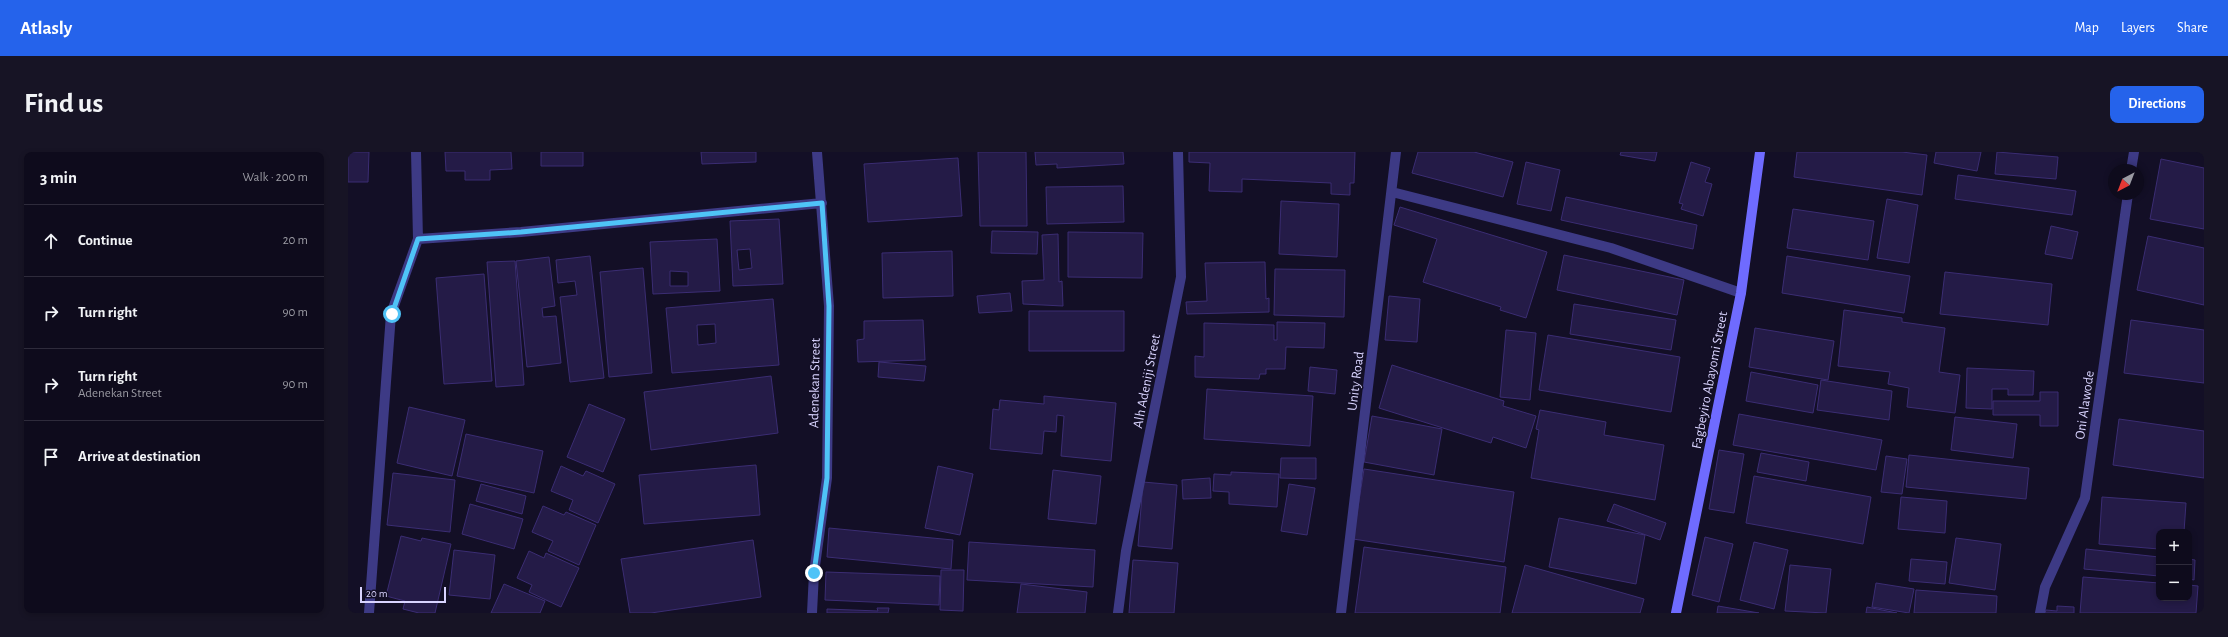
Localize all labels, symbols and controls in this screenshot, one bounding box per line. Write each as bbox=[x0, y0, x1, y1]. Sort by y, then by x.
text: Atlasly bbox=[20, 19, 72, 38]
text: Map bbox=[2074, 21, 2099, 35]
text: Layers bbox=[2121, 21, 2155, 35]
text: Share bbox=[2177, 21, 2208, 35]
button: Directions bbox=[2110, 86, 2204, 123]
text: Find us bbox=[24, 90, 103, 118]
north arrow bbox=[2108, 164, 2144, 200]
text: 3 min bbox=[40, 169, 77, 186]
text: Walk · 200 m bbox=[242, 171, 308, 184]
icon: ahead bbox=[40, 230, 62, 252]
text: Continue bbox=[78, 233, 133, 248]
text: 20 m bbox=[283, 234, 308, 247]
icon: right bbox=[40, 302, 62, 324]
text: Turn right bbox=[78, 305, 137, 320]
route start bbox=[383, 305, 401, 323]
text: 90 m bbox=[282, 306, 308, 319]
street label: Fagbeyiro Abayomi Street bbox=[1690, 310, 1730, 450]
street label: Alh Adeniji Street bbox=[1131, 332, 1163, 429]
street label: Adenekan Street bbox=[807, 337, 823, 428]
street label: Unity Road bbox=[1345, 351, 1367, 412]
text: Turn right bbox=[78, 369, 137, 384]
street label: Oni Alawode bbox=[2073, 370, 2097, 441]
icon: right bbox=[40, 374, 62, 396]
text: 90 m bbox=[282, 378, 308, 391]
text: Adenekan Street bbox=[78, 387, 162, 400]
icon: arrive bbox=[40, 446, 62, 468]
text: Arrive at destination bbox=[78, 449, 201, 464]
map controls bbox=[2156, 529, 2192, 601]
button: + bbox=[2156, 529, 2192, 565]
route end bbox=[805, 564, 823, 582]
button: − bbox=[2156, 565, 2192, 601]
scale bar bbox=[360, 585, 446, 604]
text: 20 m bbox=[366, 588, 387, 599]

